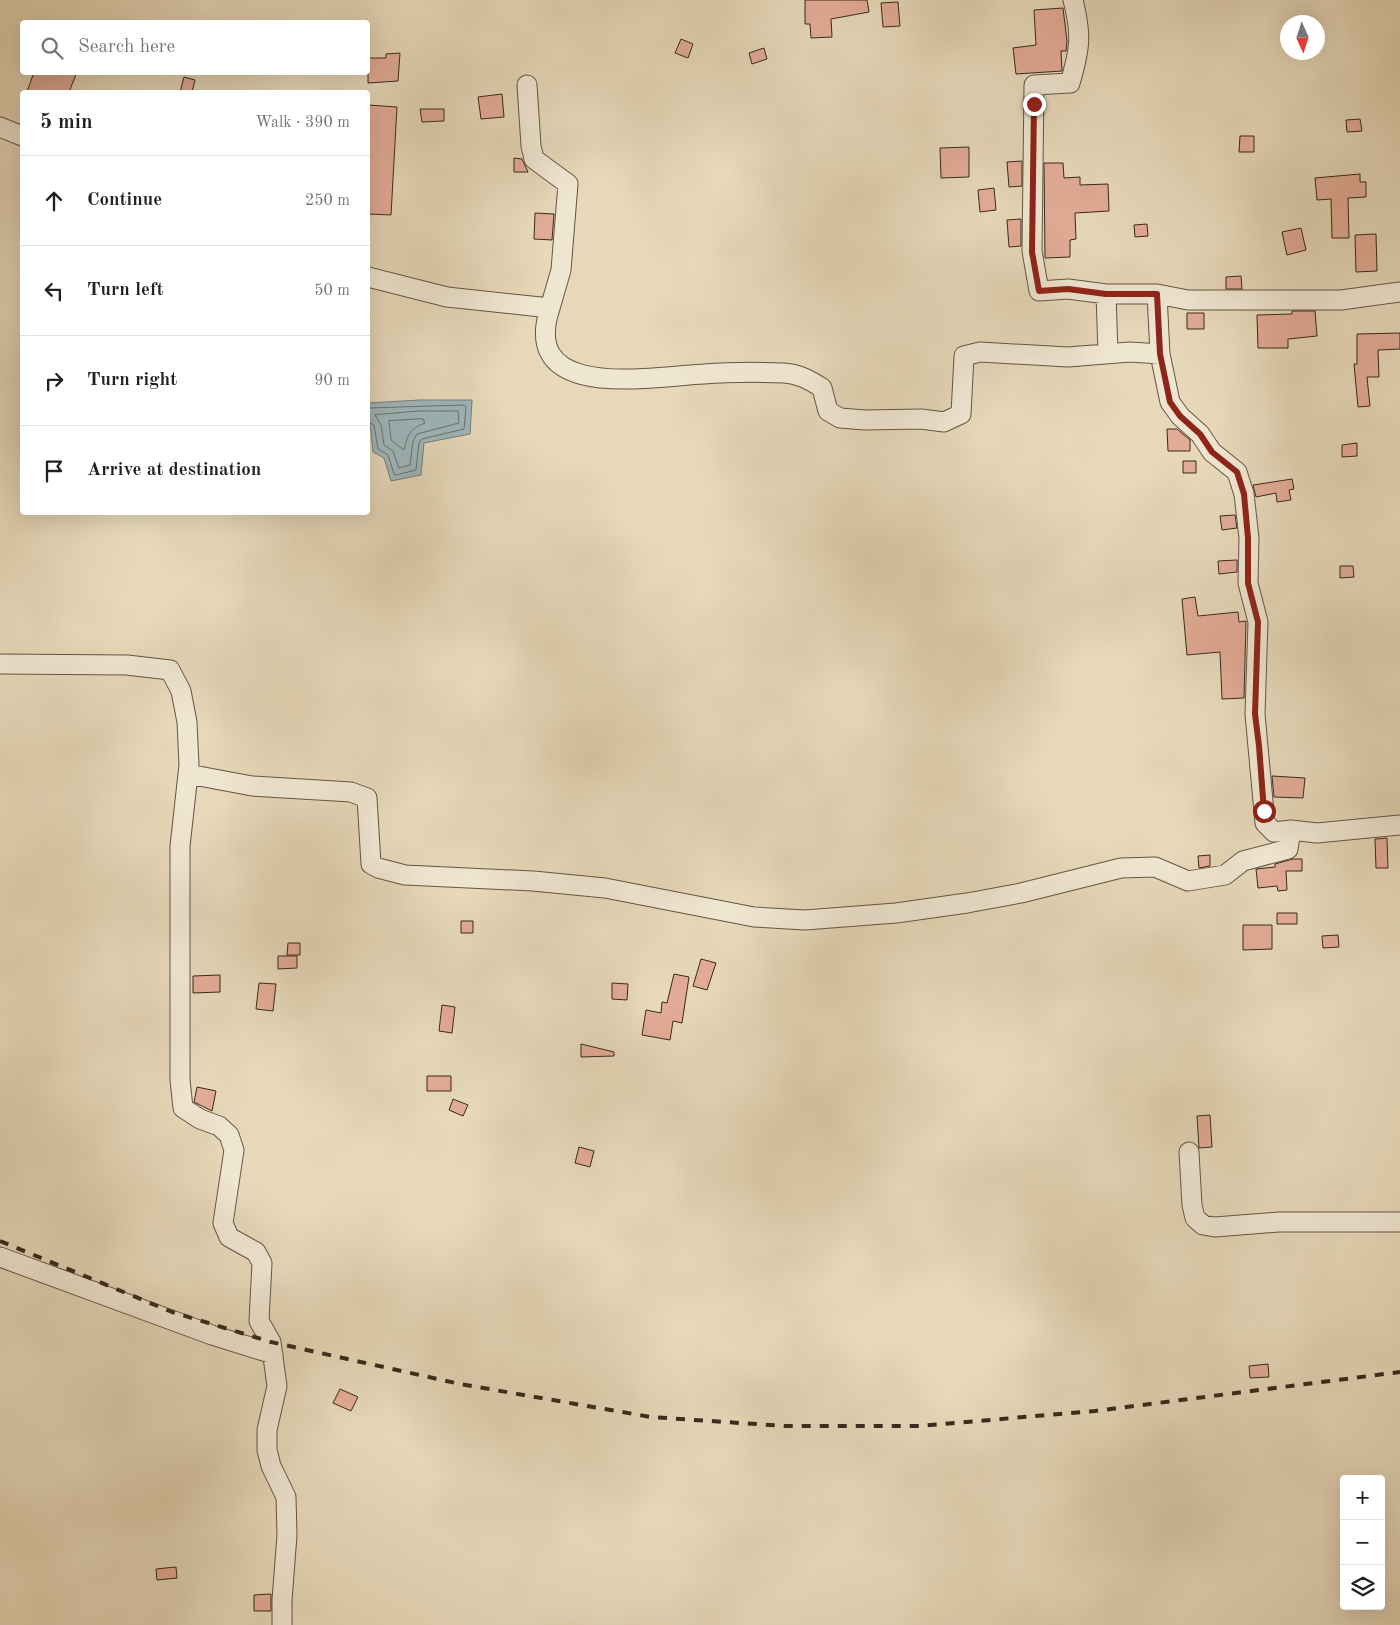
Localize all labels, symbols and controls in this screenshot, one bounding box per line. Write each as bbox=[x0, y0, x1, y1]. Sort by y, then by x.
north arrow bbox=[1280, 15, 1325, 60]
search box bbox=[20, 20, 370, 75]
icon: search bbox=[38, 34, 66, 62]
text: Search here bbox=[78, 38, 175, 57]
route end bbox=[1023, 93, 1046, 116]
text: 5 min bbox=[40, 112, 93, 133]
text: Walk · 390 m bbox=[255, 115, 350, 131]
icon: ahead bbox=[40, 187, 68, 215]
text: Continue bbox=[87, 191, 162, 210]
text: 250 m bbox=[305, 193, 350, 209]
icon: left bbox=[40, 277, 68, 305]
text: Turn left bbox=[87, 281, 164, 300]
text: 50 m bbox=[314, 283, 350, 299]
icon: right bbox=[40, 367, 68, 395]
text: Turn right bbox=[87, 371, 177, 390]
text: 90 m bbox=[314, 373, 350, 389]
icon: arrive bbox=[40, 457, 68, 485]
text: Arrive at destination bbox=[87, 461, 261, 480]
route start bbox=[1253, 800, 1276, 823]
map controls bbox=[1340, 1475, 1385, 1610]
button: + bbox=[1340, 1475, 1385, 1520]
button: − bbox=[1340, 1520, 1385, 1565]
button: layers bbox=[1340, 1565, 1385, 1610]

